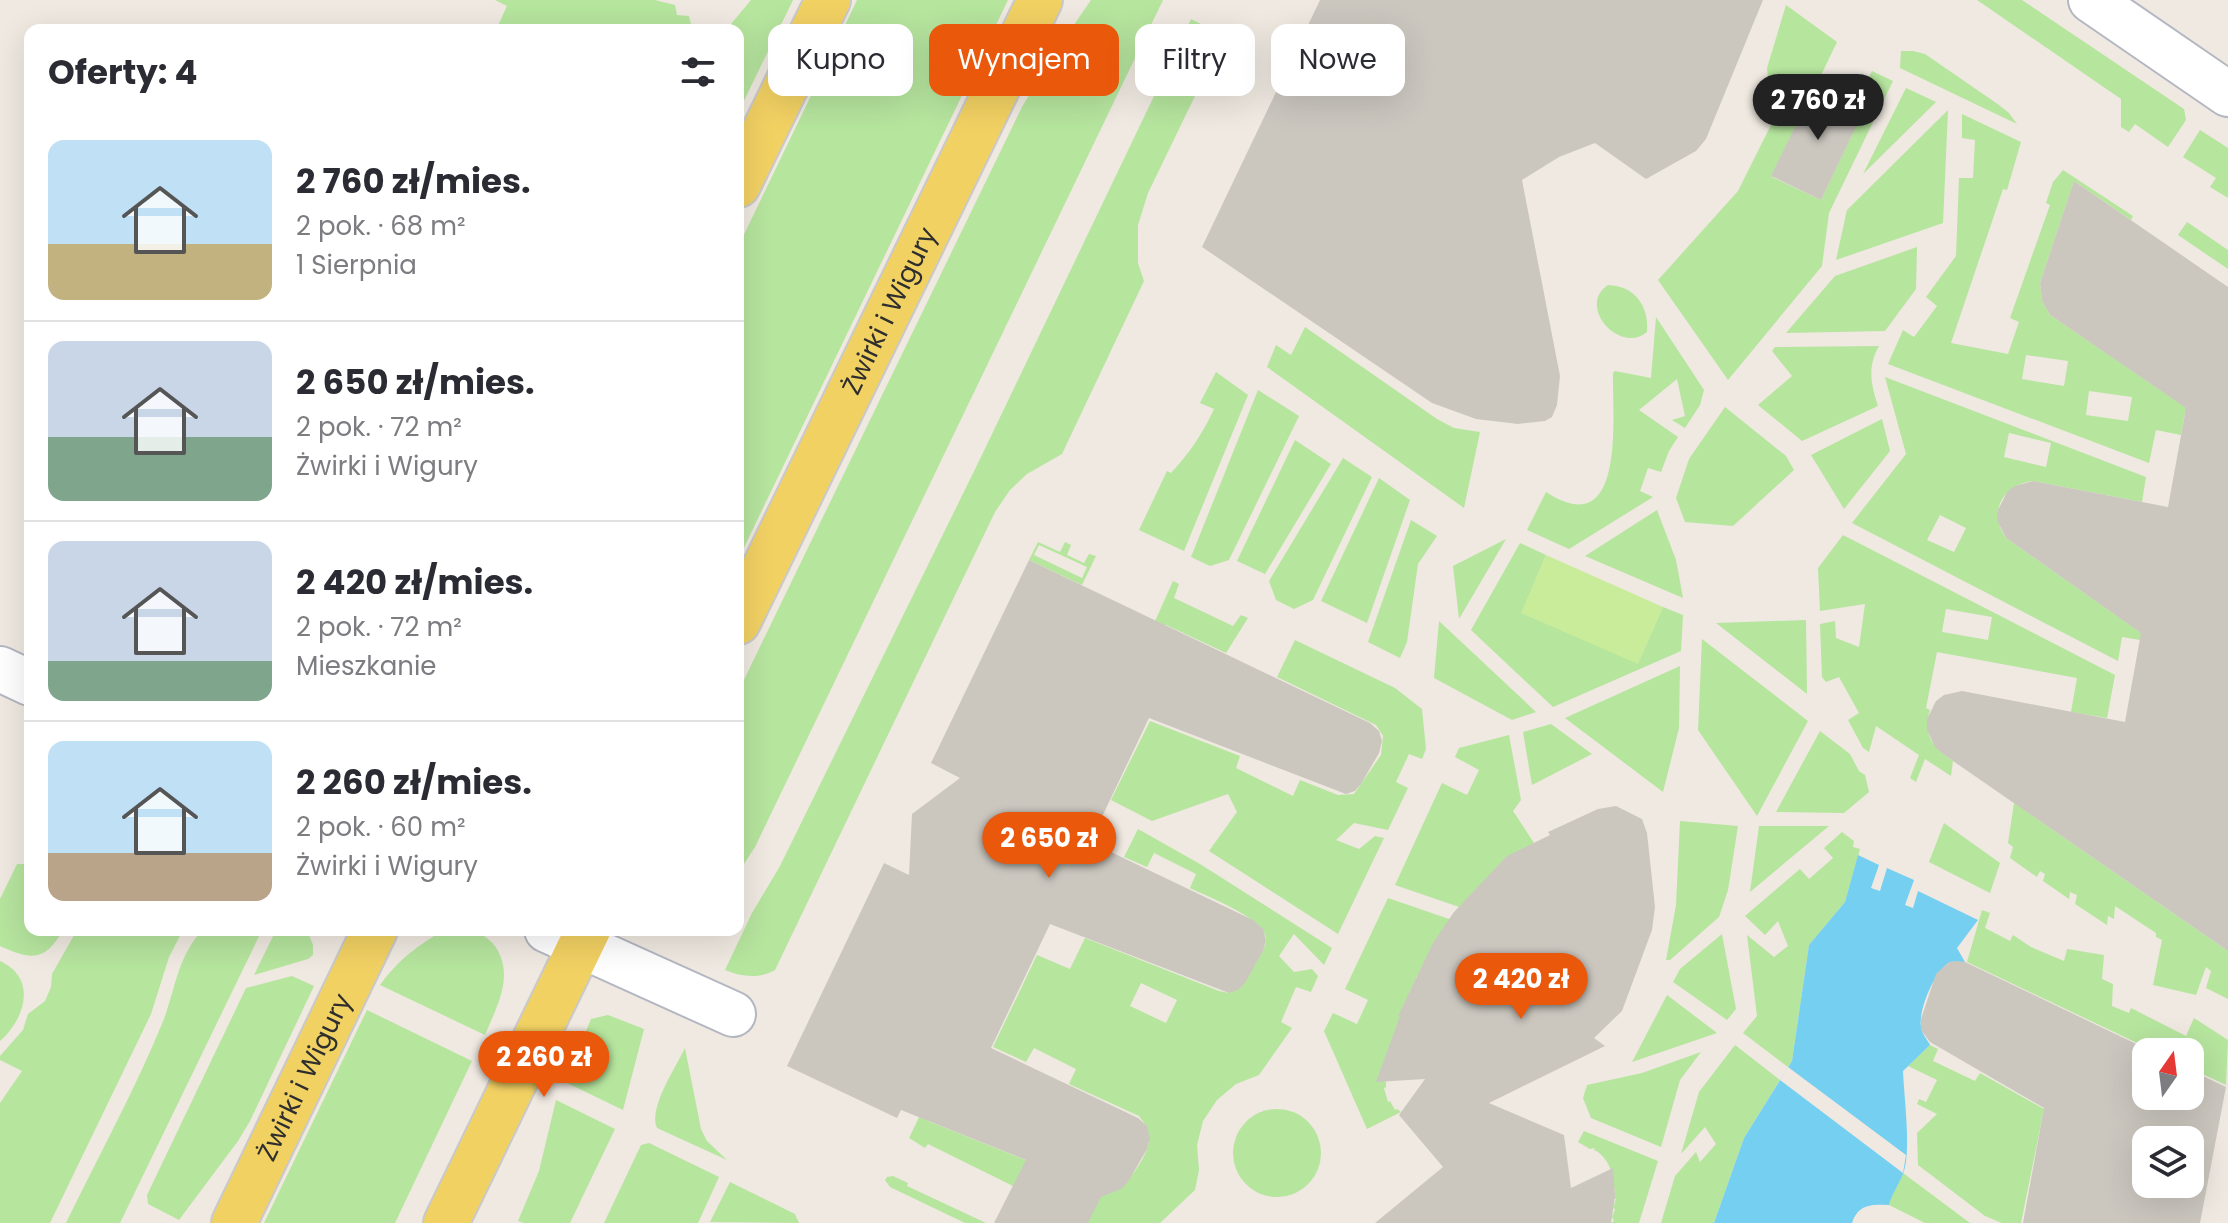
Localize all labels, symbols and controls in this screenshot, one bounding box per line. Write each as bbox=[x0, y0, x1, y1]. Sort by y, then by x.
chip: Kupno bbox=[768, 24, 913, 96]
chip: Wynajem bbox=[929, 24, 1119, 96]
chip: Filtry bbox=[1135, 24, 1255, 96]
chip: Nowe bbox=[1271, 24, 1405, 96]
text: Oferty: 4 bbox=[48, 48, 198, 96]
icon: filters bbox=[676, 50, 720, 94]
pin: 2 760 zł bbox=[1735, 74, 1901, 142]
text: 2 760 zł bbox=[1771, 82, 1865, 118]
text: 2 760 zł/mies. bbox=[296, 157, 531, 205]
icon: home bbox=[112, 172, 208, 268]
text: 2 pok. · 68 m² bbox=[296, 208, 466, 244]
street label: Żwirki i Wigury bbox=[833, 221, 945, 400]
text: 1 Sierpnia bbox=[296, 247, 417, 283]
text: 2 650 zł/mies. bbox=[296, 358, 534, 406]
icon: home bbox=[112, 373, 208, 469]
text: 2 pok. · 72 m² bbox=[296, 409, 462, 445]
text: Żwirki i Wigury bbox=[296, 448, 478, 484]
text: 2 420 zł/mies. bbox=[296, 558, 533, 606]
icon: home bbox=[112, 573, 208, 669]
text: 2 pok. · 72 m² bbox=[296, 609, 462, 645]
text: Mieszkanie bbox=[296, 648, 436, 684]
text: 2 260 zł/mies. bbox=[296, 758, 532, 806]
icon: home bbox=[112, 773, 208, 869]
text: 2 pok. · 60 m² bbox=[296, 809, 466, 845]
pin: 2 650 zł bbox=[966, 812, 1132, 880]
text: 2 650 zł bbox=[1000, 820, 1098, 856]
text: Żwirki i Wigury bbox=[296, 848, 478, 884]
pin: 2 420 zł bbox=[1438, 953, 1604, 1021]
text: 2 420 zł bbox=[1473, 961, 1569, 997]
street label: Żwirki i Wigury bbox=[249, 987, 360, 1167]
pin: 2 260 zł bbox=[461, 1031, 627, 1099]
north arrow bbox=[2132, 1038, 2204, 1110]
map controls bbox=[2132, 1038, 2204, 1198]
text: 2 260 zł bbox=[496, 1039, 592, 1075]
button: layers bbox=[2132, 1126, 2204, 1198]

